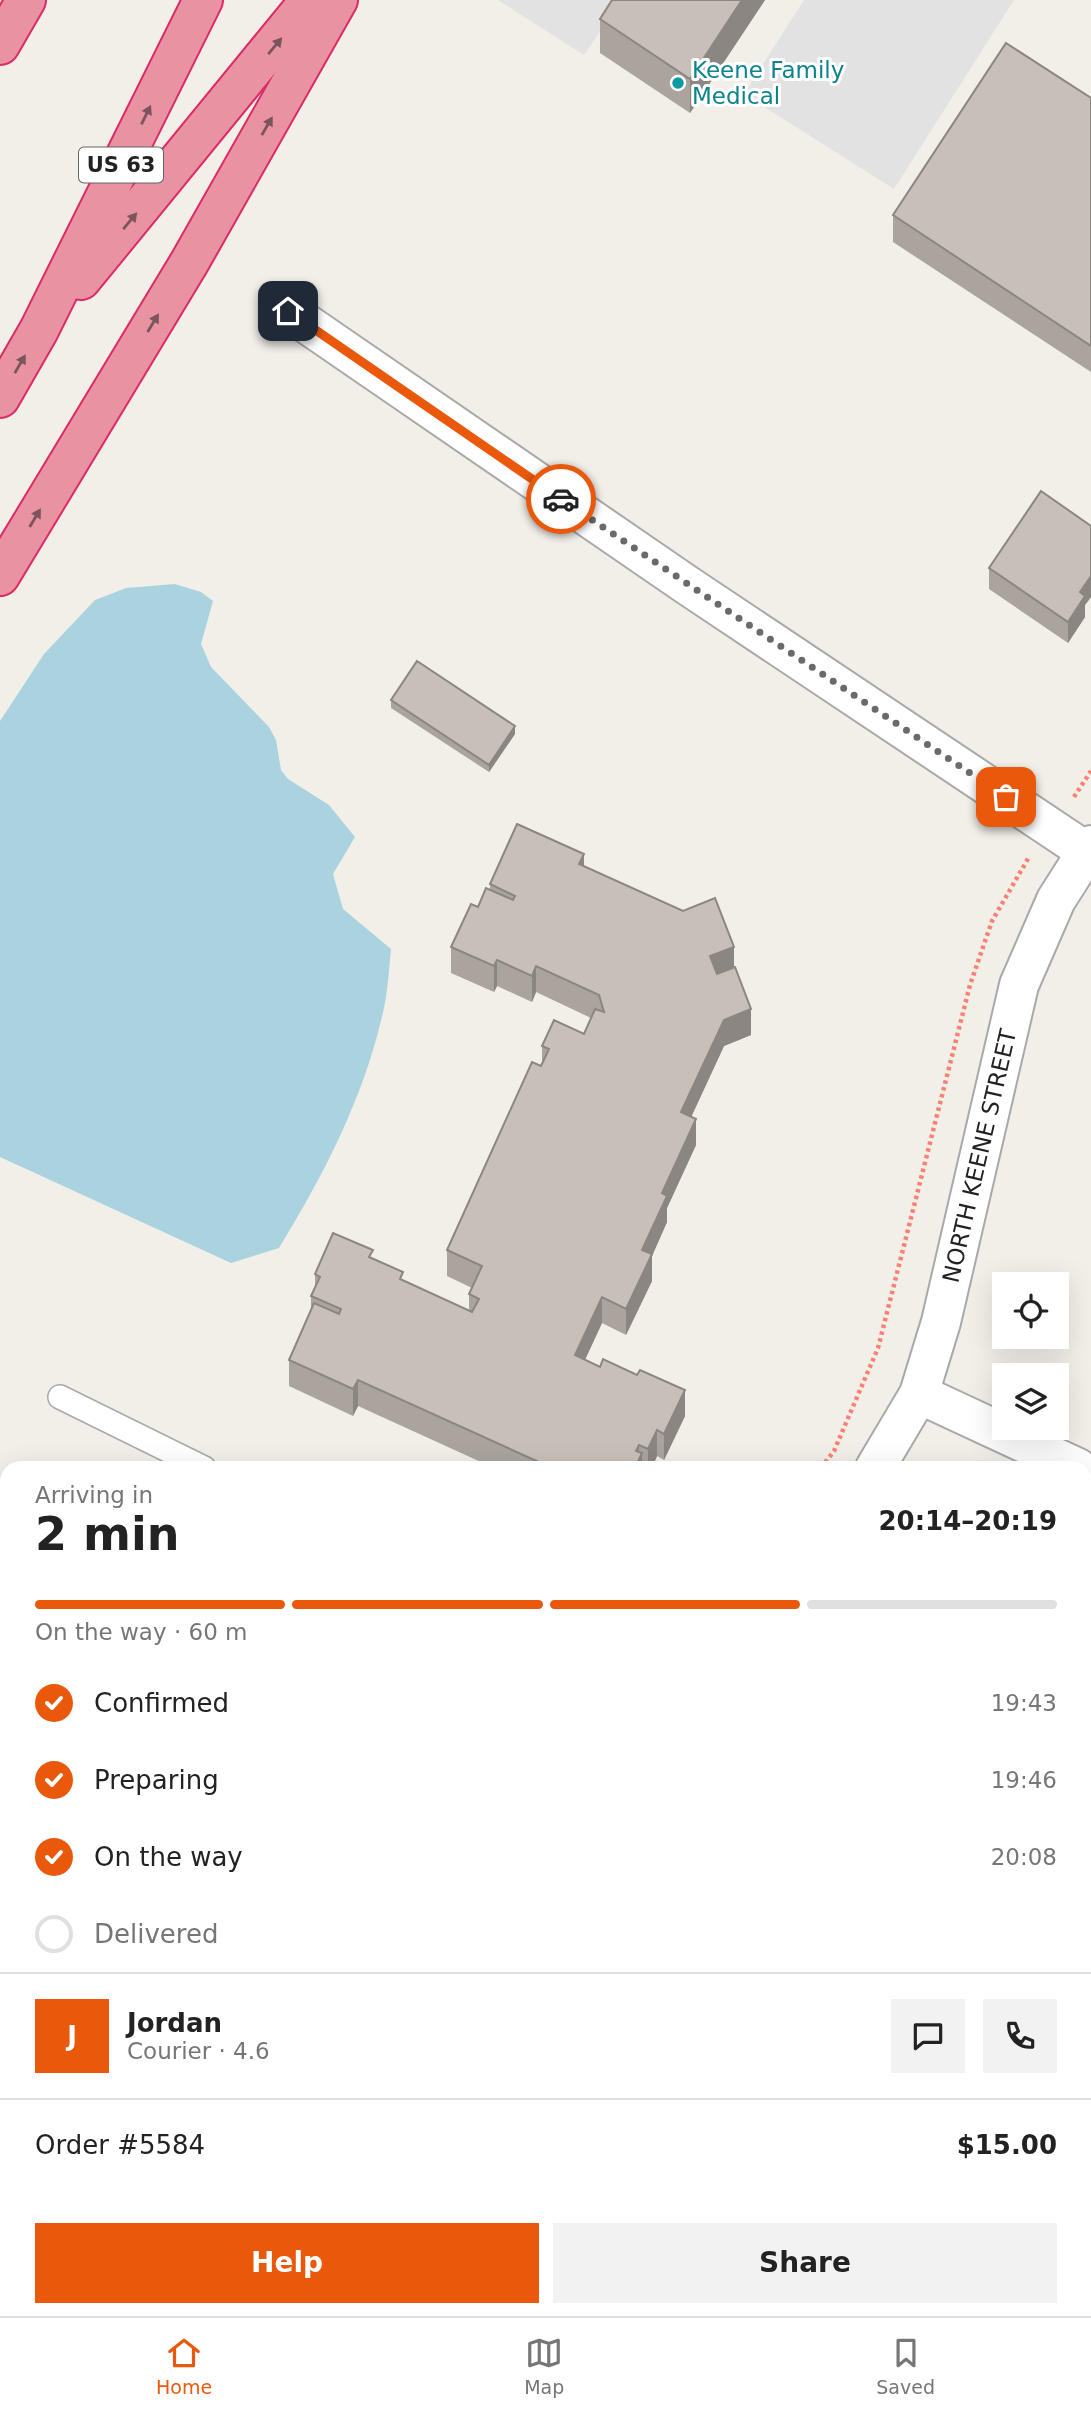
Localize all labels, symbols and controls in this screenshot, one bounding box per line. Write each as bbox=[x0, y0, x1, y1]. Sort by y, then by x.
one-way arrow bbox=[267, 37, 282, 54]
place label: Keene Family Medical bbox=[692, 57, 844, 109]
marker: Keene Family Medical bbox=[670, 75, 686, 91]
one-way arrow bbox=[139, 105, 151, 125]
one-way arrow bbox=[261, 116, 273, 136]
road number: US 63 bbox=[79, 148, 163, 182]
one-way arrow bbox=[122, 213, 137, 231]
pin bbox=[258, 281, 318, 341]
icon: home bbox=[269, 292, 307, 330]
one-way arrow bbox=[146, 313, 159, 332]
one-way arrow bbox=[14, 355, 26, 374]
courier bbox=[526, 464, 596, 534]
icon: car bbox=[542, 480, 580, 518]
one-way arrow bbox=[29, 508, 42, 527]
pin bbox=[976, 767, 1036, 827]
icon: bag bbox=[987, 778, 1025, 816]
street label: NORTH KEENE STREET bbox=[938, 1026, 1022, 1285]
map controls bbox=[992, 1272, 1069, 1440]
button: locate bbox=[992, 1272, 1069, 1349]
button: layers bbox=[992, 1363, 1069, 1440]
text: Arriving in bbox=[35, 1482, 153, 1508]
text: 20:14–20:19 bbox=[878, 1506, 1057, 1536]
text: 2 min bbox=[35, 1507, 179, 1561]
text: On the way · 60 m bbox=[35, 1619, 247, 1645]
icon: check bbox=[35, 1684, 73, 1722]
text: Confirmed bbox=[94, 1688, 229, 1718]
text: 19:43 bbox=[991, 1690, 1057, 1716]
icon: check bbox=[35, 1761, 73, 1799]
text: Preparing bbox=[94, 1765, 219, 1795]
text: 19:46 bbox=[991, 1767, 1057, 1793]
icon: check bbox=[35, 1838, 73, 1876]
text: On the way bbox=[94, 1842, 243, 1872]
text: 20:08 bbox=[991, 1844, 1057, 1870]
text: Delivered bbox=[94, 1919, 218, 1949]
button: chat bbox=[891, 1999, 965, 2073]
button: phone bbox=[983, 1999, 1057, 2073]
text: Jordan bbox=[127, 2008, 222, 2038]
text: J bbox=[67, 2021, 77, 2051]
text: Courier · 4.6 bbox=[127, 2038, 270, 2064]
text: Order #5584 bbox=[35, 2130, 205, 2160]
text: $15.00 bbox=[957, 2130, 1057, 2160]
button: Help bbox=[35, 2223, 539, 2303]
button: Share bbox=[553, 2223, 1057, 2303]
tab: Home bbox=[156, 2334, 212, 2398]
tab: Map bbox=[524, 2334, 564, 2398]
tab: Saved bbox=[876, 2334, 935, 2398]

